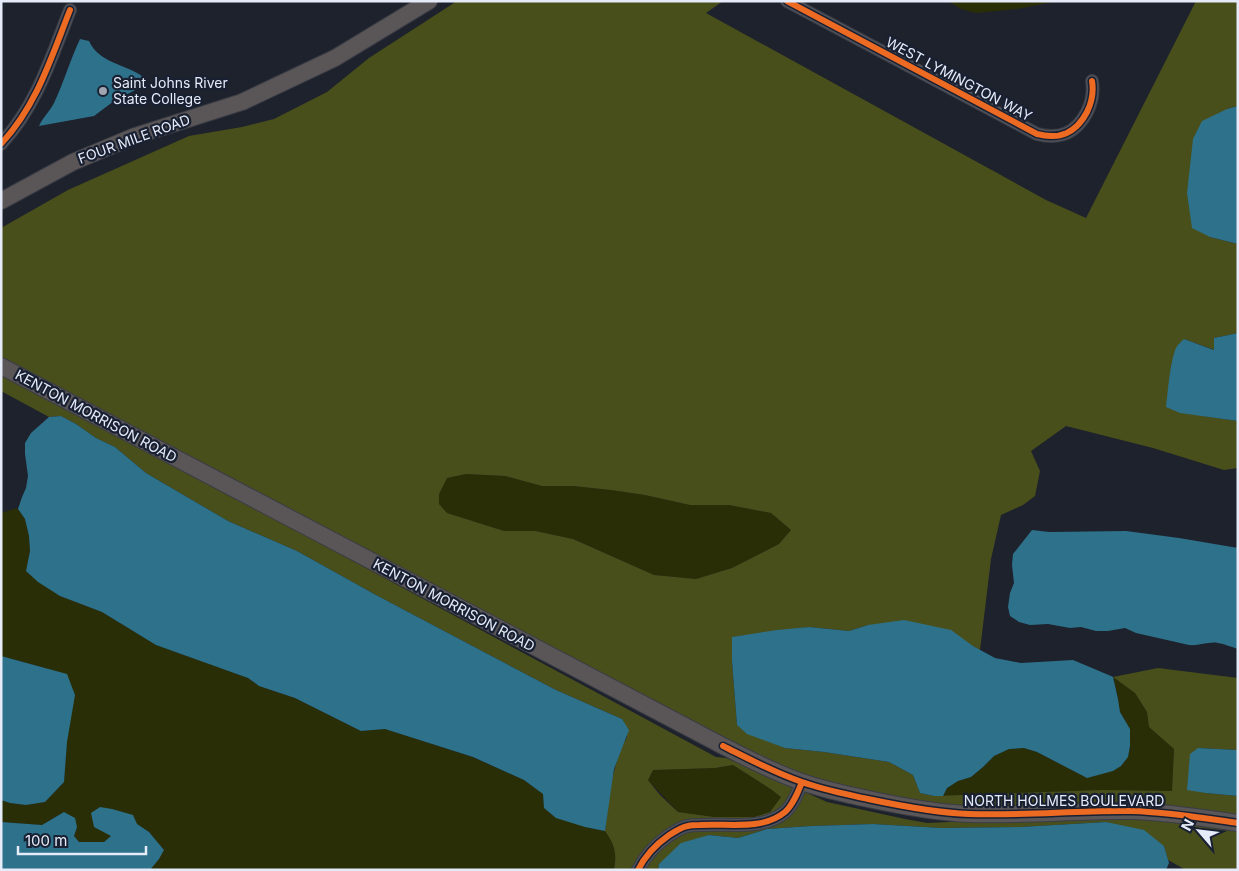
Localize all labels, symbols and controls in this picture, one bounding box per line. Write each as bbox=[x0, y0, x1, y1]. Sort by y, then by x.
street label: WEST LYMINGTON WAY bbox=[883, 33, 1036, 125]
place label: Saint Johns River State College bbox=[113, 74, 228, 107]
marker: Saint Johns River State College bbox=[97, 85, 109, 97]
street label: FOUR MILE ROAD bbox=[75, 110, 192, 167]
street label: KENTON MORRISON ROAD bbox=[13, 366, 180, 465]
street label: KENTON MORRISON ROAD bbox=[371, 555, 538, 654]
street label: NORTH HOLMES BOULEVARD bbox=[964, 792, 1164, 809]
north arrow bbox=[1174, 806, 1224, 856]
text: N bbox=[1177, 816, 1197, 833]
scale bar bbox=[18, 824, 145, 856]
text: 100 m bbox=[25, 831, 67, 850]

